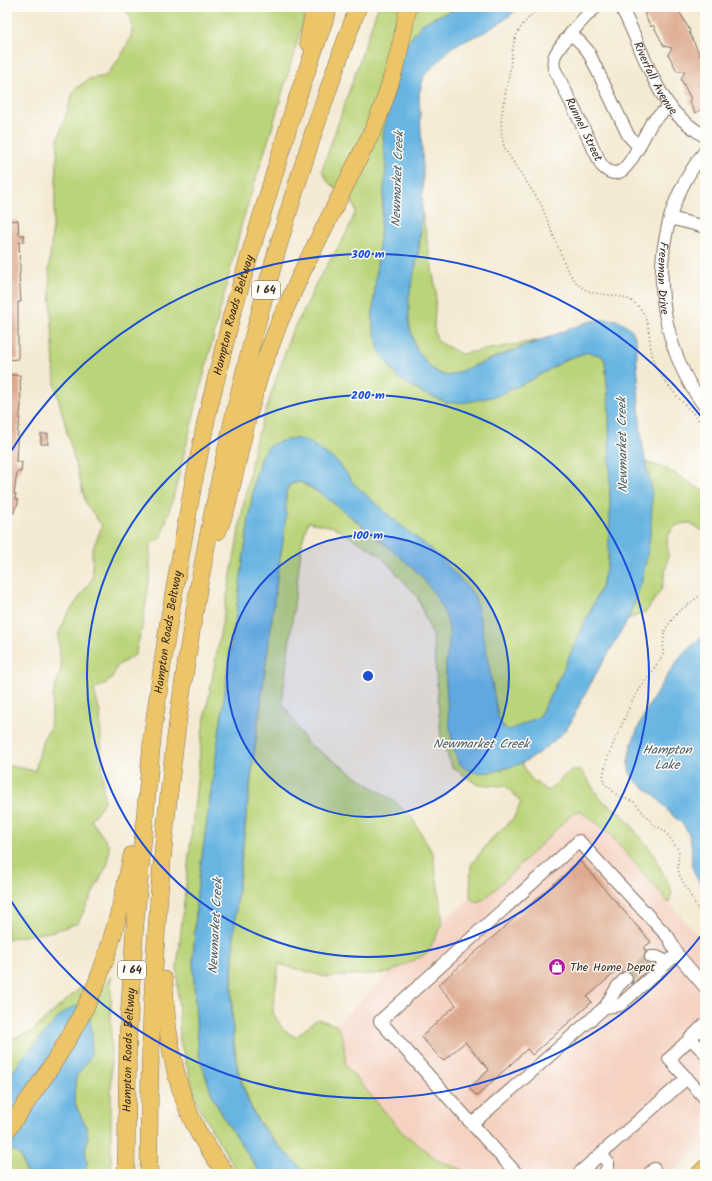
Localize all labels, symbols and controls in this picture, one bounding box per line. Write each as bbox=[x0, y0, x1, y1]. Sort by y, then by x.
street label: Riverfall Avenue bbox=[629, 38, 683, 120]
street label: Runnel Street bbox=[560, 94, 608, 165]
water label: Newmarket Creek bbox=[386, 129, 410, 227]
street label: Freeman Drive bbox=[652, 241, 675, 316]
text: 300 m bbox=[350, 245, 385, 264]
street label: Hampton Roads Beltway bbox=[208, 252, 259, 377]
road number: I 64 bbox=[252, 281, 280, 299]
text: 200 m bbox=[351, 386, 385, 405]
water label: Newmarket Creek bbox=[612, 395, 634, 493]
text: 100 m bbox=[353, 526, 383, 545]
street label: Hampton Roads Beltway bbox=[149, 569, 187, 695]
centre of rings bbox=[361, 669, 375, 683]
water label: Newmarket Creek bbox=[433, 734, 531, 755]
water label: Hampton Lake bbox=[642, 740, 693, 776]
water label: Newmarket Creek bbox=[203, 876, 229, 975]
shop icon: The Home Depot bbox=[547, 957, 567, 977]
place label: The Home Depot bbox=[570, 958, 656, 977]
road number: I 64 bbox=[118, 961, 146, 979]
street label: Hampton Roads Beltway bbox=[117, 987, 140, 1112]

